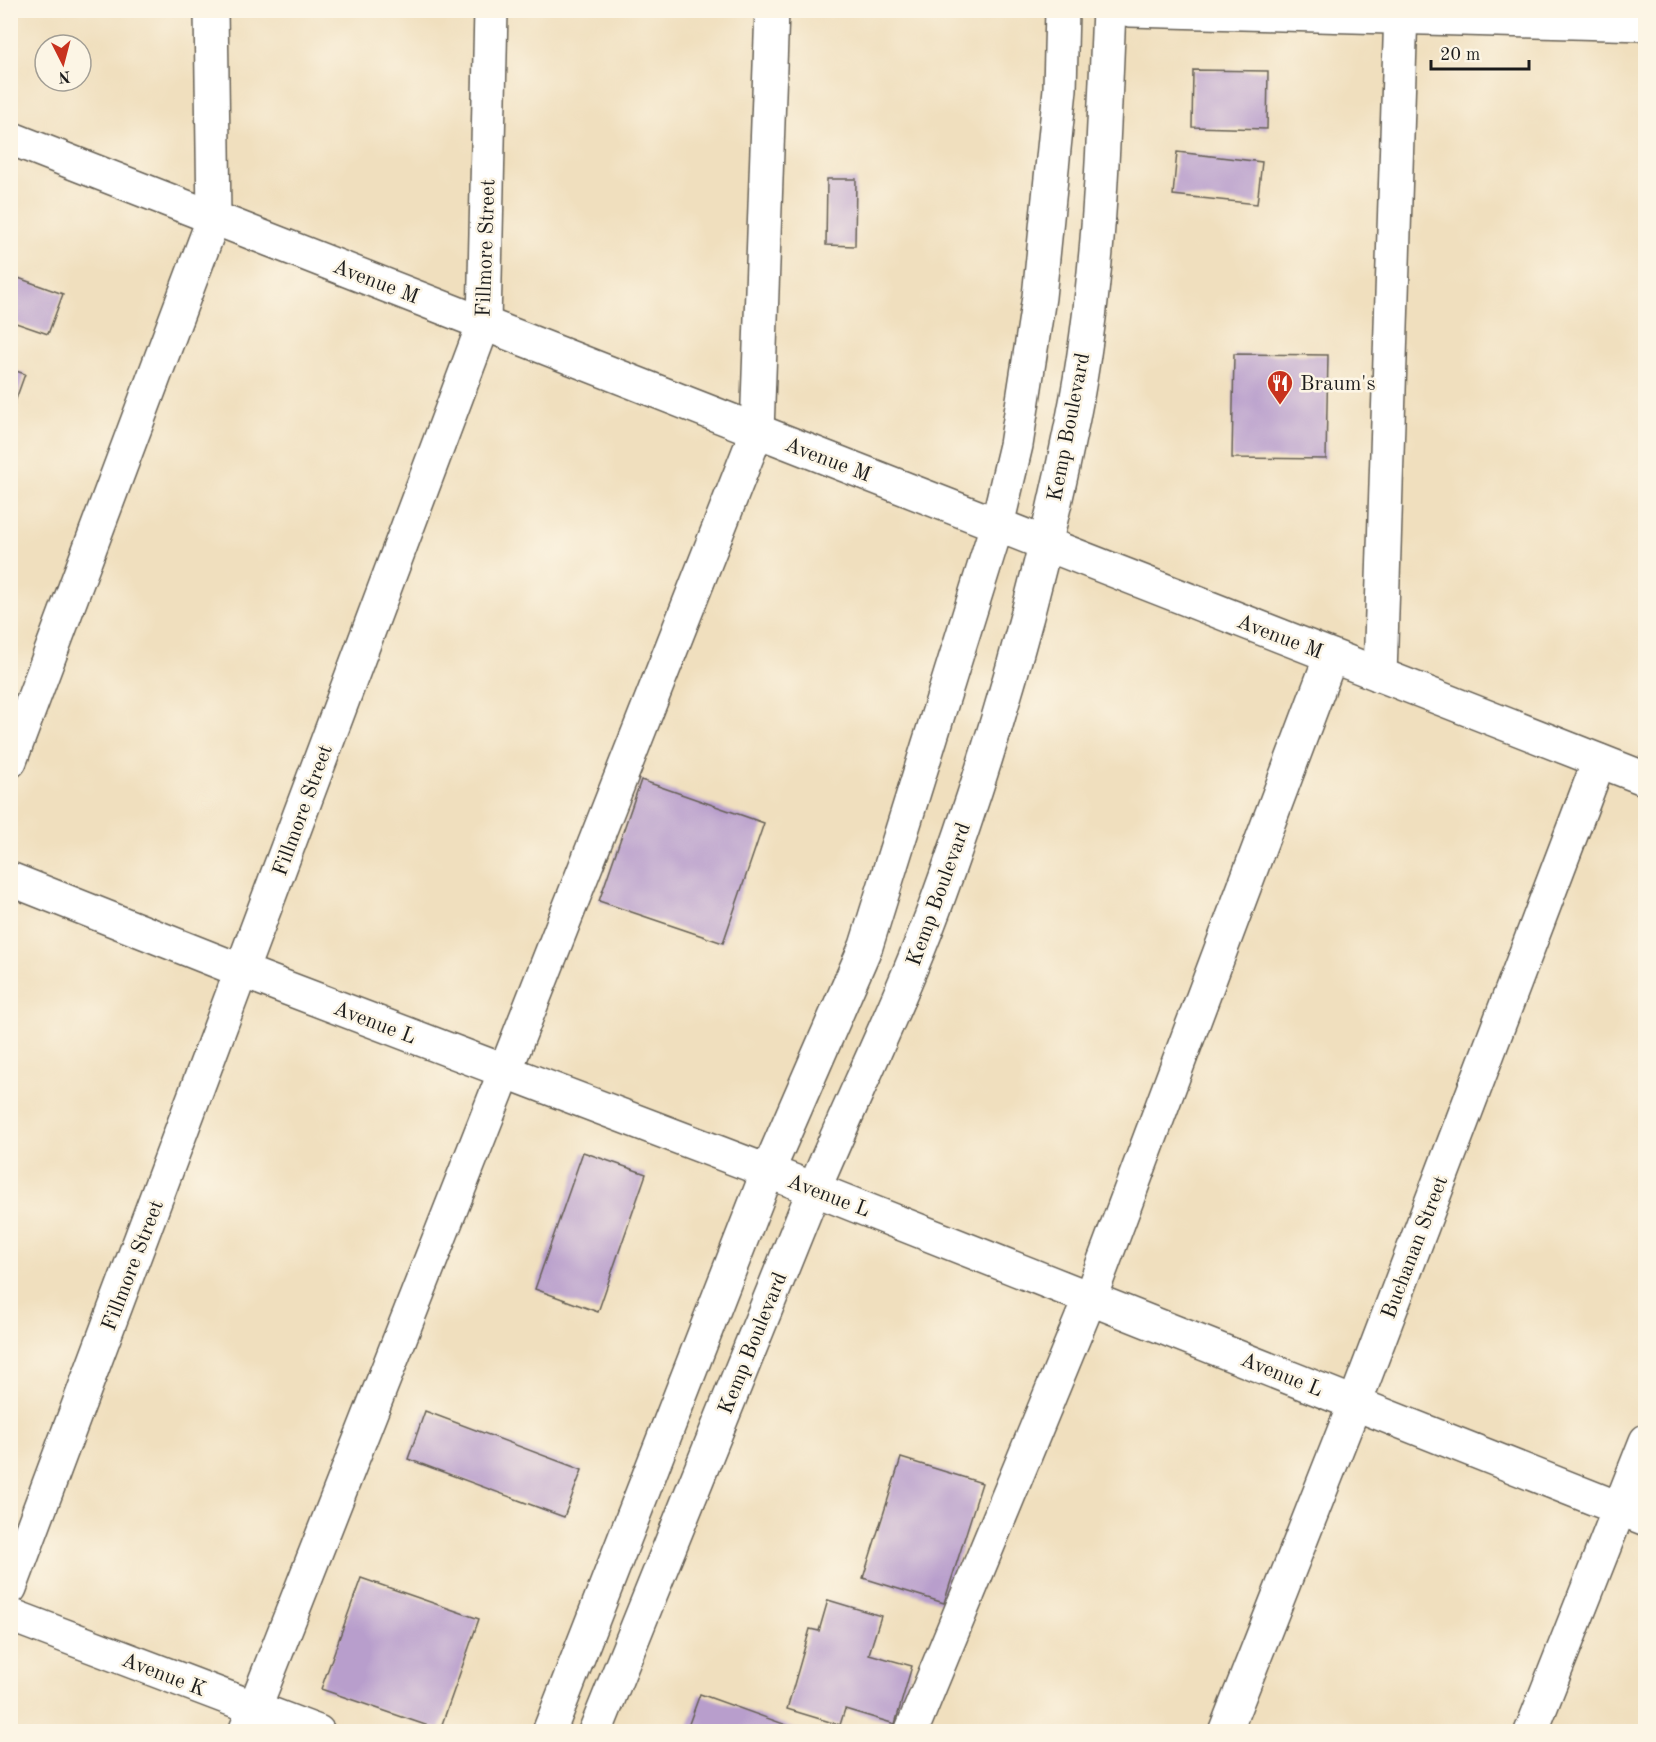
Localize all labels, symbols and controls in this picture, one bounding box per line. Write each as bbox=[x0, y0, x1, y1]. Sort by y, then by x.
north arrow bbox=[33, 33, 93, 93]
scale bar bbox=[1431, 33, 1528, 71]
text: 20 m bbox=[1440, 46, 1480, 64]
text: N bbox=[57, 67, 71, 85]
street label: Fillmore Street bbox=[474, 179, 499, 317]
street label: Avenue M bbox=[330, 256, 421, 308]
street label: Kemp Boulevard bbox=[1045, 351, 1094, 503]
restaurant icon: Braum's bbox=[1265, 368, 1295, 406]
place label: Braum's bbox=[1300, 374, 1376, 395]
street label: Avenue M bbox=[782, 434, 873, 486]
street label: Avenue M bbox=[1234, 611, 1325, 663]
street label: Fillmore Street bbox=[270, 742, 337, 879]
street label: Kemp Boulevard bbox=[904, 820, 975, 969]
street label: Avenue L bbox=[330, 998, 419, 1049]
street label: Avenue L bbox=[784, 1171, 873, 1222]
street label: Buchanan Street bbox=[1378, 1173, 1452, 1322]
street label: Fillmore Street bbox=[99, 1197, 168, 1334]
street label: Kemp Boulevard bbox=[715, 1270, 791, 1417]
street label: Avenue L bbox=[1237, 1349, 1326, 1401]
street label: Avenue K bbox=[118, 1650, 209, 1701]

